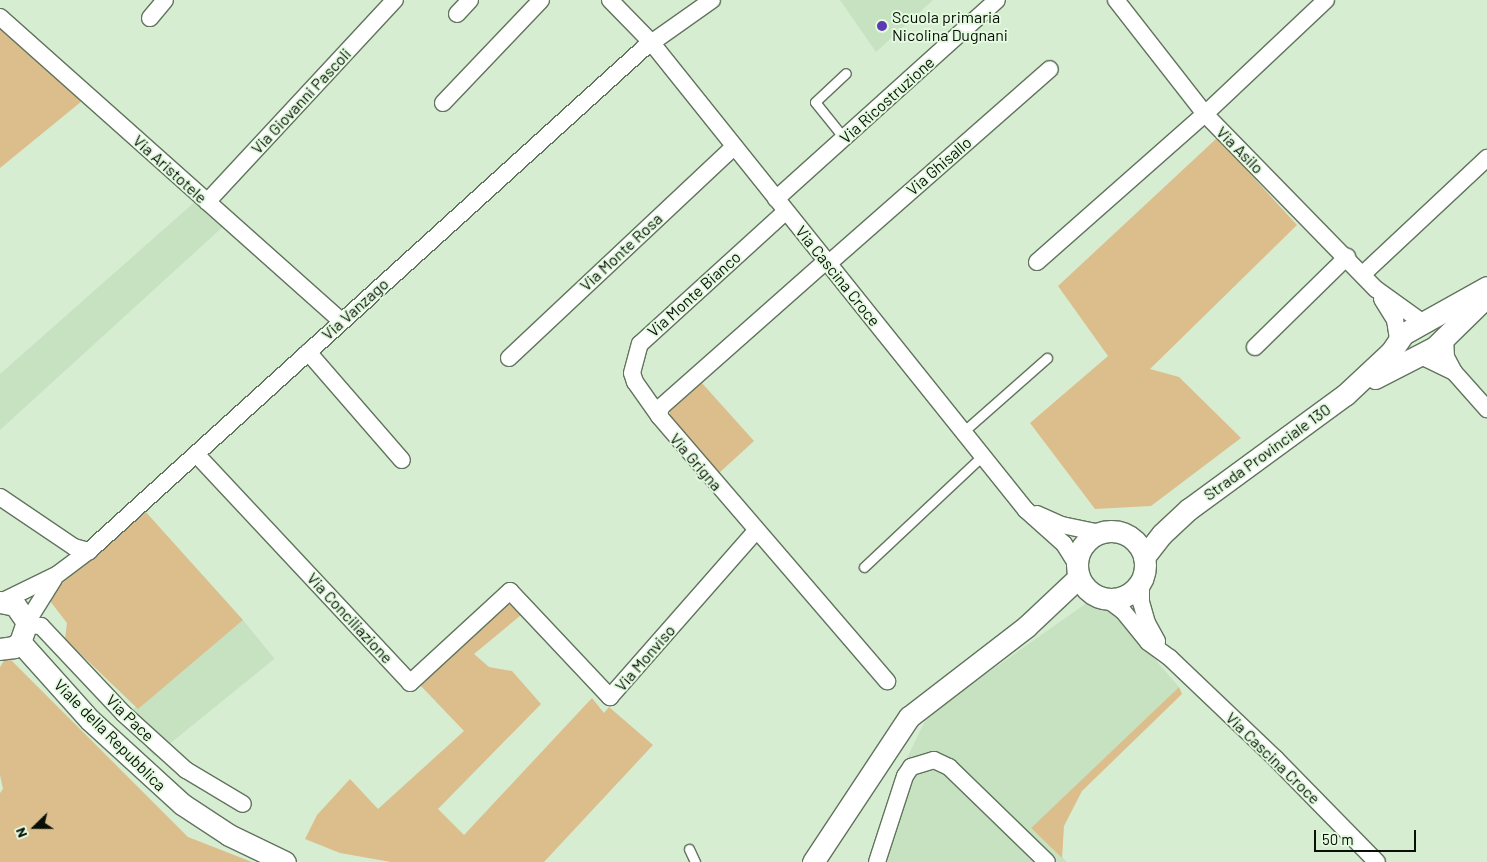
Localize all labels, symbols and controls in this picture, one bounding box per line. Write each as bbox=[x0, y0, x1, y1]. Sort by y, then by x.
place label: Scuola primaria Nicolina Dugnani bbox=[892, 7, 1008, 45]
marker: Scuola primaria Nicolina Dugnani bbox=[876, 20, 888, 32]
street label: Via Giovanni Pascoli bbox=[247, 44, 355, 158]
street label: Via Ricostruzione bbox=[836, 53, 938, 147]
street label: Via Asilo bbox=[1212, 122, 1268, 178]
street label: Via Aristotele bbox=[129, 131, 211, 207]
street label: Via Ghisallo bbox=[903, 133, 975, 199]
street label: Via Monte Rosa bbox=[576, 209, 666, 295]
street label: Via Cascina Croce bbox=[792, 222, 884, 330]
street label: Via Monte Bianco bbox=[643, 247, 745, 341]
street label: Via Vanzago bbox=[318, 274, 392, 344]
street label: Strada Provinciale 130 bbox=[1200, 400, 1334, 504]
street label: Via Grigna bbox=[666, 429, 726, 495]
street label: Via Conciliazione bbox=[303, 569, 397, 667]
street label: Via Monviso bbox=[611, 621, 679, 695]
street label: Viale della Repubblica bbox=[50, 675, 170, 795]
street label: Via Pace bbox=[102, 691, 158, 745]
street label: Via Cascina Croce bbox=[1222, 708, 1324, 808]
north arrow bbox=[10, 802, 60, 852]
scale bar bbox=[1317, 820, 1420, 852]
text: N bbox=[11, 825, 30, 840]
text: 50 m bbox=[1322, 830, 1354, 848]

